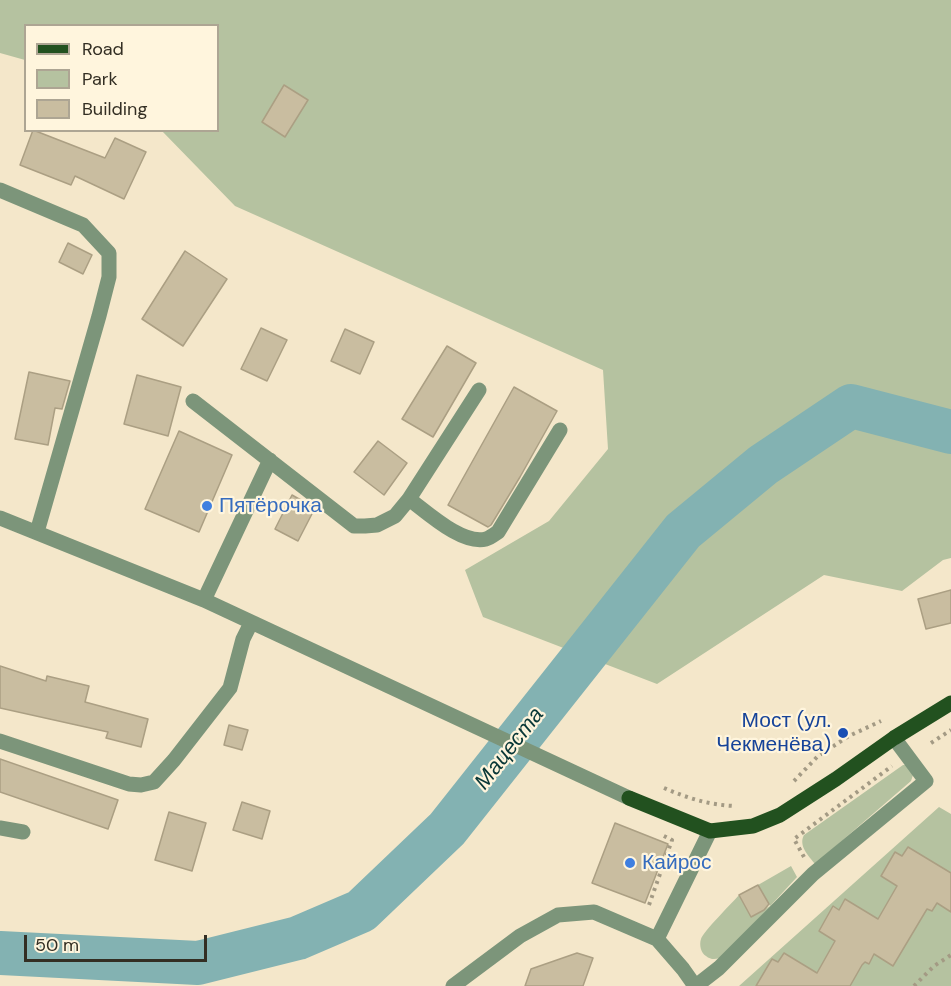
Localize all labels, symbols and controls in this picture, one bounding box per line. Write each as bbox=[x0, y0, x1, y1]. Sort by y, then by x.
legend bbox=[24, 24, 219, 132]
text: Road bbox=[82, 37, 124, 61]
text: Park bbox=[82, 67, 118, 91]
text: Building bbox=[82, 97, 147, 121]
place label: Пятёрочка bbox=[219, 493, 322, 519]
marker: Пятёрочка bbox=[200, 499, 214, 513]
water label: Мацеста bbox=[470, 703, 550, 795]
place label: Мост (ул. Чекменёва) bbox=[716, 708, 831, 758]
marker: Мост (ул. Чекменёва) bbox=[836, 726, 850, 740]
place label: Кайрос bbox=[642, 850, 712, 876]
marker: Кайрос bbox=[623, 856, 637, 870]
scale bar bbox=[27, 923, 210, 961]
text: 50 m bbox=[35, 933, 79, 957]

